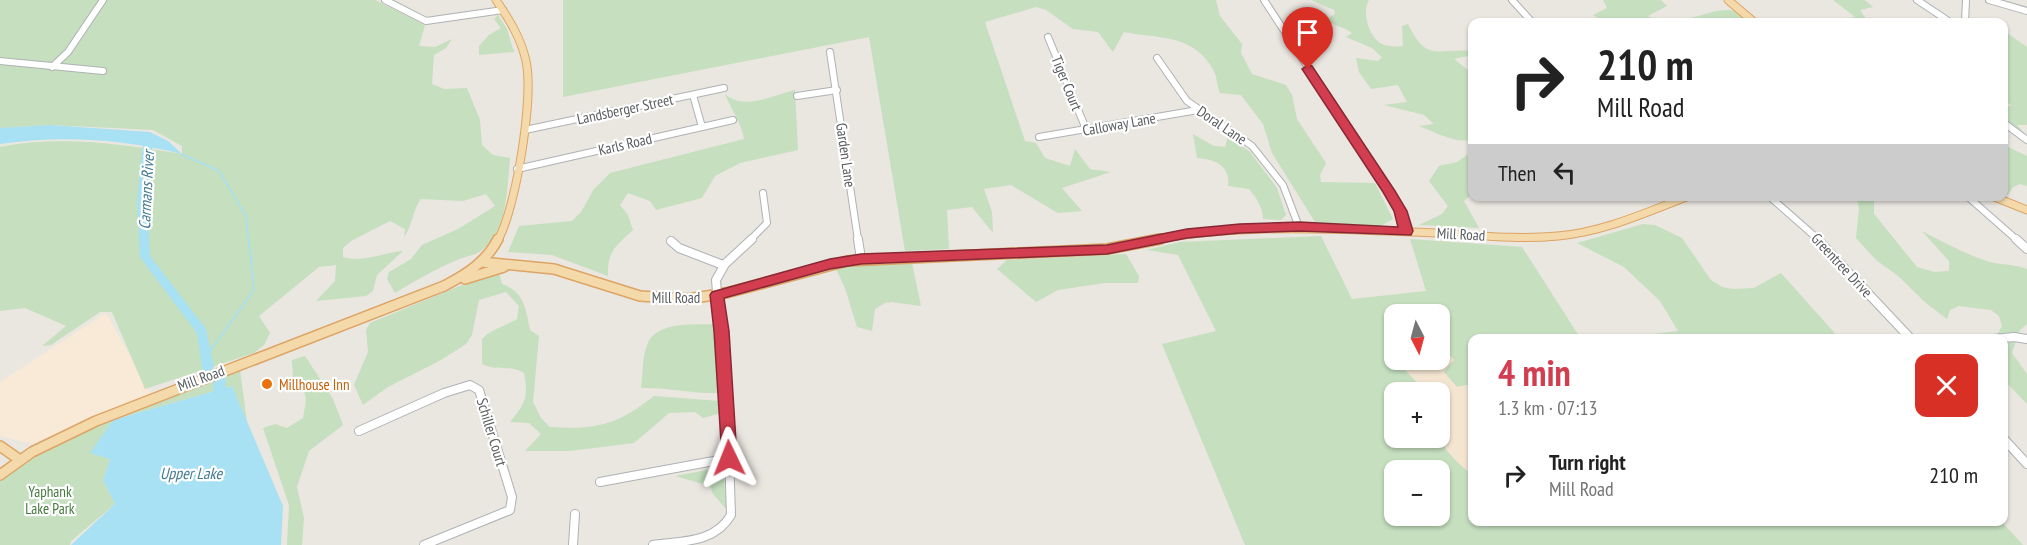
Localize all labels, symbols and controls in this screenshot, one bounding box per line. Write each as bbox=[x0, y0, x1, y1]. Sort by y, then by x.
pin bbox=[1282, 7, 1333, 69]
icon: arrive bbox=[1291, 16, 1324, 49]
text: 210 m bbox=[1597, 37, 1694, 92]
icon: right bbox=[1498, 42, 1576, 120]
street label: Tiger Court bbox=[1047, 53, 1087, 113]
street label: Landsberger Street bbox=[575, 90, 675, 128]
text: Mill Road bbox=[1597, 90, 1684, 124]
street label: Doral Lane bbox=[1194, 101, 1250, 149]
street label: Calloway Lane bbox=[1081, 108, 1157, 140]
street label: Garden Lane bbox=[832, 122, 860, 188]
street label: Karls Road bbox=[596, 129, 654, 159]
water label: Carmans River bbox=[134, 147, 158, 230]
icon: left bbox=[1548, 156, 1581, 189]
text: Then bbox=[1498, 159, 1536, 187]
street label: Mill Road bbox=[1436, 223, 1486, 245]
street label: Greentree Drive bbox=[1807, 229, 1877, 301]
street label: Mill Road bbox=[652, 288, 700, 307]
north arrow bbox=[1384, 304, 1450, 370]
map controls bbox=[1384, 304, 1450, 526]
text: 4 min bbox=[1498, 349, 1571, 396]
button: close bbox=[1915, 354, 1978, 417]
street label: Mill Road bbox=[175, 361, 227, 395]
place label: Millhouse Inn bbox=[279, 375, 350, 394]
marker: Millhouse Inn bbox=[260, 377, 274, 391]
button: + bbox=[1384, 382, 1450, 448]
text: 1.3 km · 07:13 bbox=[1498, 395, 1597, 421]
street label: Schiller Court bbox=[473, 396, 511, 468]
position arrow bbox=[697, 426, 761, 490]
text: Turn right bbox=[1549, 448, 1626, 476]
icon: right bbox=[1498, 459, 1531, 492]
button: − bbox=[1384, 460, 1450, 526]
text: 210 m bbox=[1929, 461, 1978, 489]
water label: Upper Lake bbox=[160, 463, 223, 483]
text: Mill Road bbox=[1549, 476, 1614, 502]
park label: Yaphank Lake Park bbox=[25, 482, 75, 518]

